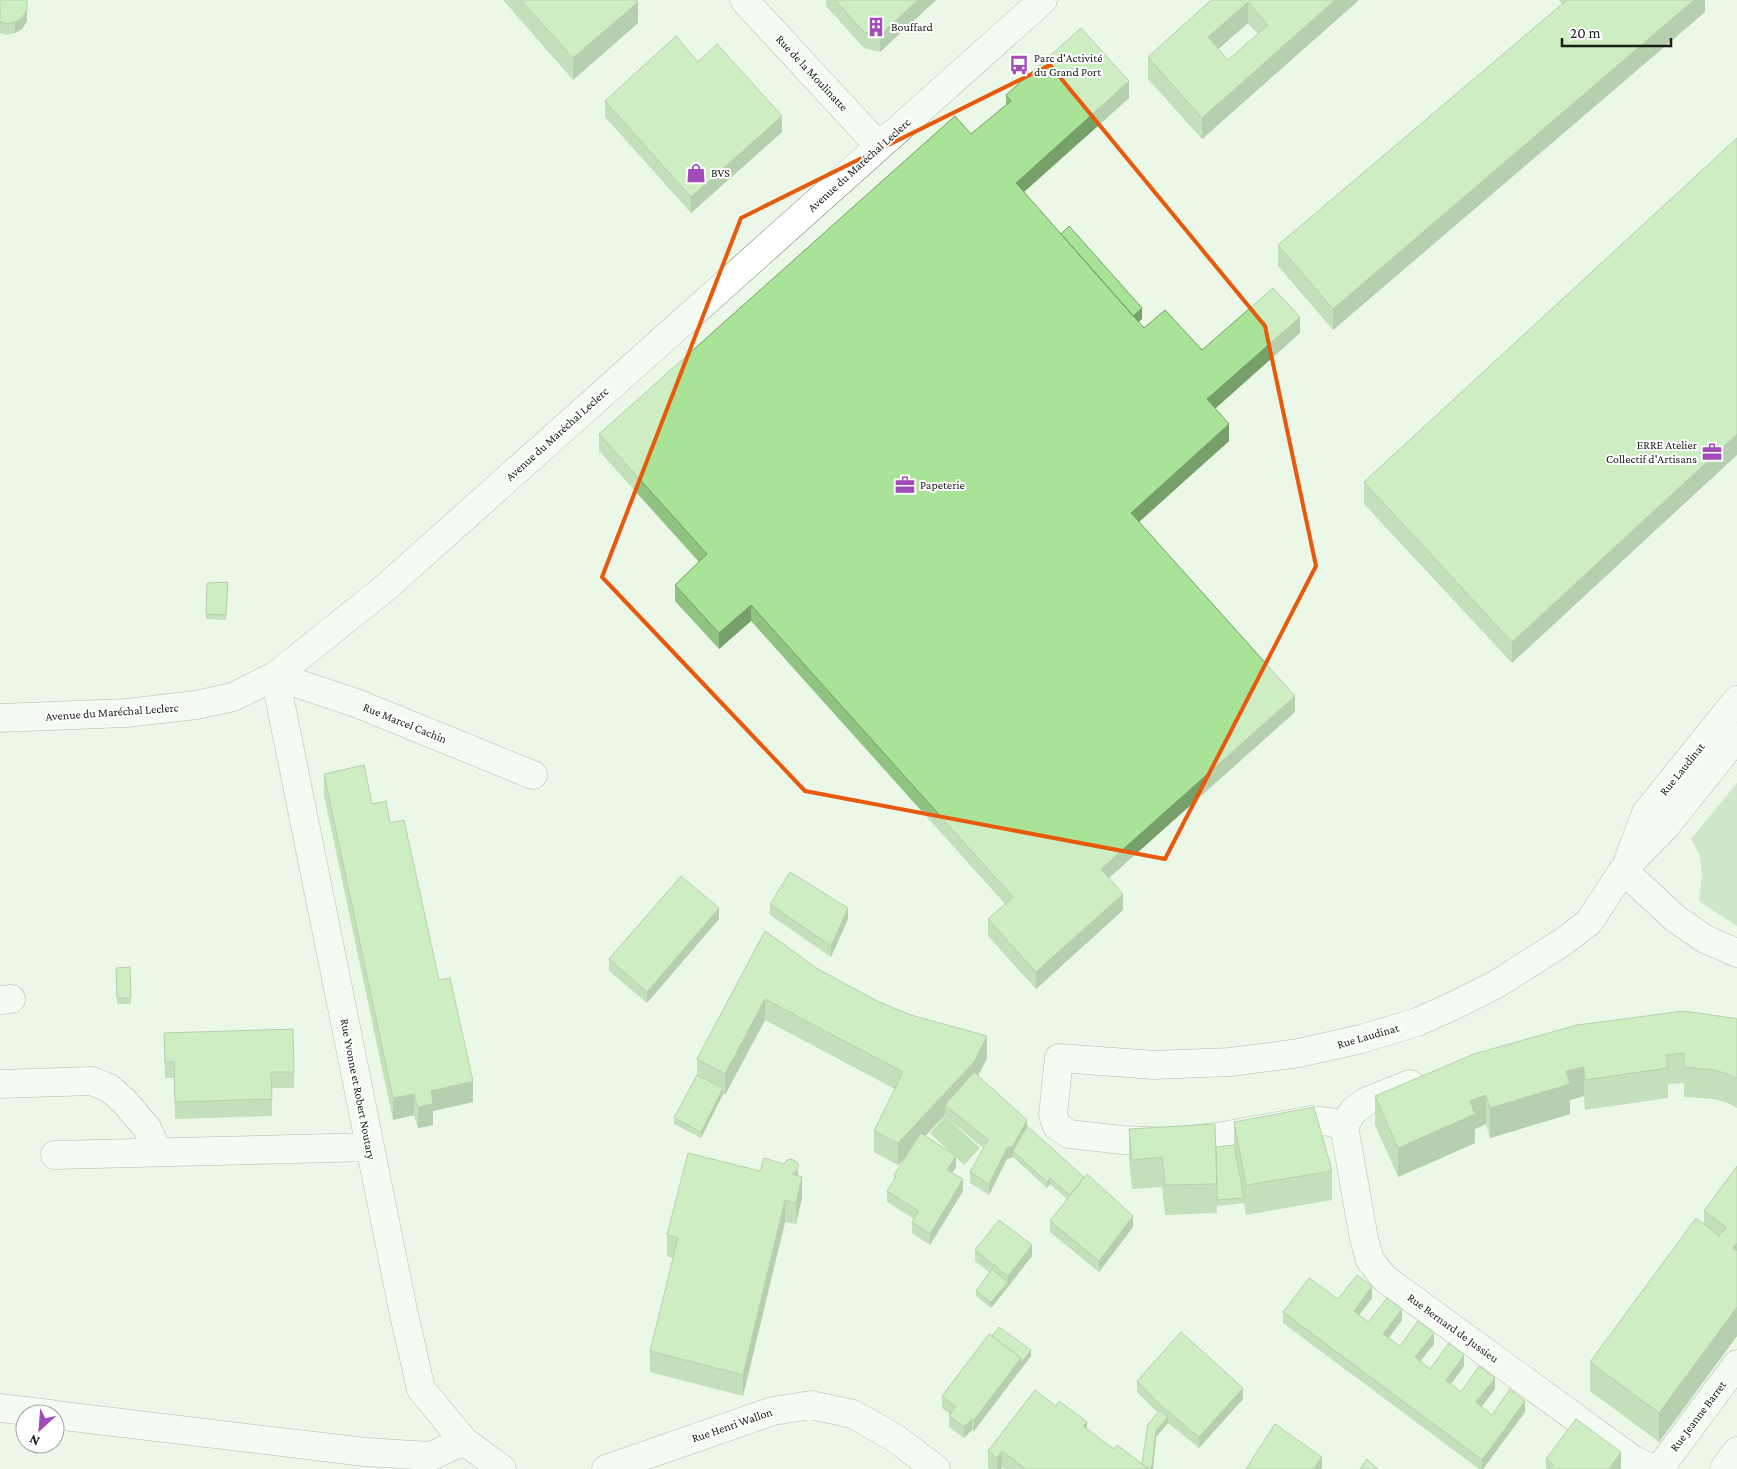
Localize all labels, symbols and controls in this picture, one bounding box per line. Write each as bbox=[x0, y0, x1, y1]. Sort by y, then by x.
scale bar bbox=[1562, 15, 1671, 47]
building icon: Bouffard bbox=[865, 16, 887, 38]
place label: Bouffard bbox=[891, 20, 934, 34]
text: 20 m bbox=[1570, 25, 1601, 41]
street label: Rue de la Moulinatte bbox=[773, 32, 851, 114]
place label: Parc d'Activité du Grand Port bbox=[1034, 51, 1102, 79]
bus stop icon: Parc d'Activité du Grand Port bbox=[1008, 54, 1030, 76]
street label: Avenue du Maréchal Leclerc bbox=[805, 115, 913, 215]
shop icon: BVS bbox=[685, 162, 707, 184]
place label: BVS bbox=[711, 166, 730, 180]
street label: Avenue du Maréchal Leclerc bbox=[503, 384, 611, 484]
place label: ERRE Atelier Collectif d'Artisans bbox=[1606, 438, 1698, 466]
office icon: ERRE Atelier Collectif d'Artisans bbox=[1701, 441, 1723, 463]
office icon: Papeterie bbox=[894, 474, 916, 496]
place label: Papeterie bbox=[920, 478, 965, 492]
street label: Avenue du Maréchal Leclerc bbox=[45, 700, 179, 724]
street label: Rue Marcel Cachin bbox=[361, 700, 449, 746]
street label: Rue Laudinat bbox=[1657, 739, 1708, 798]
street label: Rue Yvonne et Robert Noutary bbox=[337, 1017, 379, 1161]
street label: Rue Laudinat bbox=[1335, 1020, 1402, 1052]
street label: Rue Bernard de Jussieu bbox=[1405, 1290, 1502, 1366]
street label: Rue Jeanne Barret bbox=[1667, 1377, 1730, 1454]
north arrow bbox=[15, 1404, 65, 1454]
street label: Rue Henri Wallon bbox=[690, 1404, 775, 1445]
text: N bbox=[26, 1431, 42, 1450]

